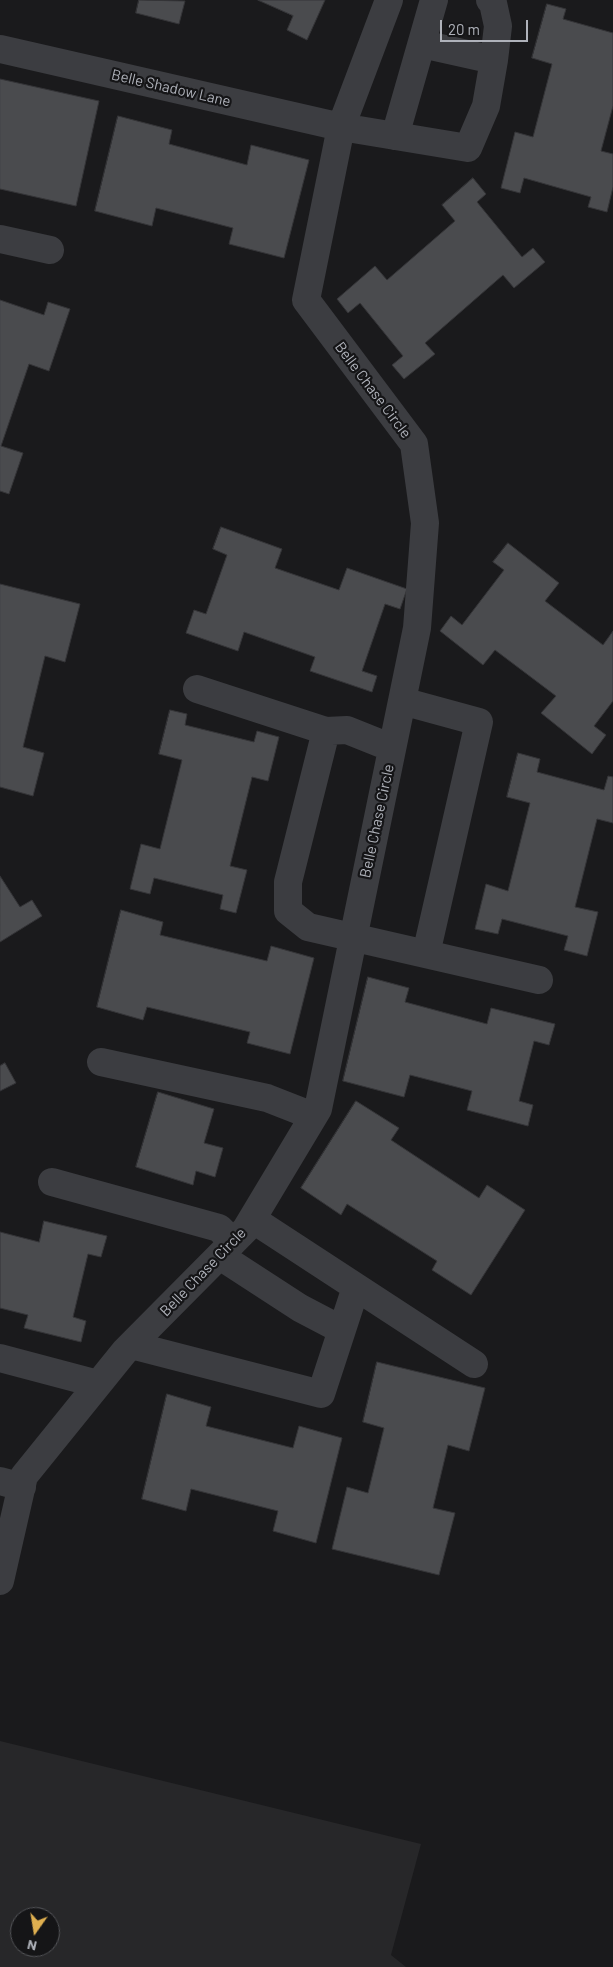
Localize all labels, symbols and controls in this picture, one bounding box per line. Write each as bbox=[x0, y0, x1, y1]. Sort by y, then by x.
scale bar bbox=[443, 10, 530, 42]
text: 20 m bbox=[448, 20, 480, 38]
street label: Belle Shadow Lane bbox=[110, 66, 232, 110]
street label: Belle Chase Circle bbox=[331, 338, 415, 442]
street label: Belle Chase Circle bbox=[356, 762, 398, 880]
street label: Belle Chase Circle bbox=[156, 1224, 250, 1320]
north arrow bbox=[10, 1907, 60, 1957]
text: N bbox=[25, 1937, 38, 1955]

